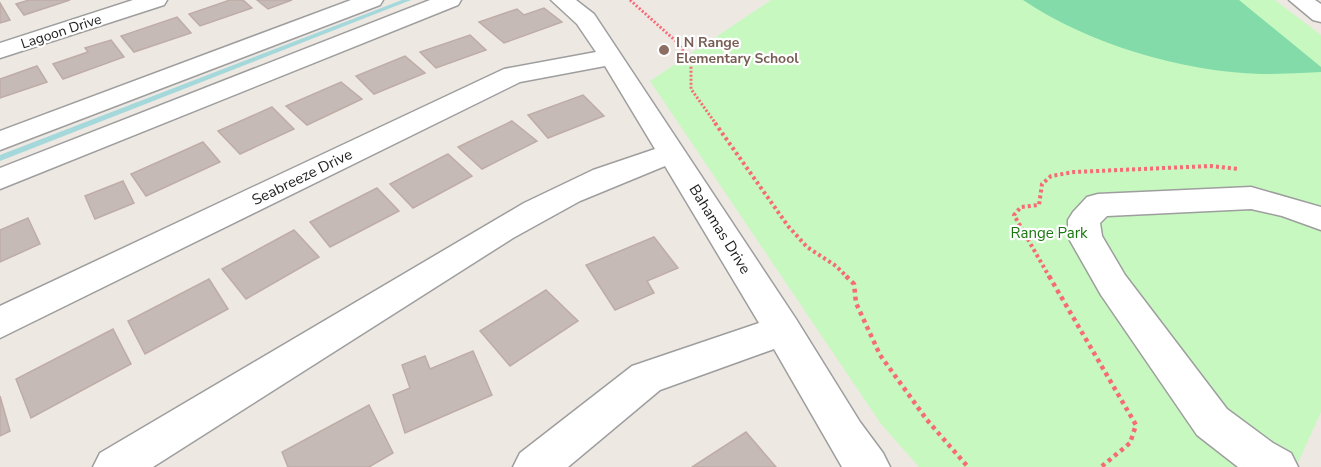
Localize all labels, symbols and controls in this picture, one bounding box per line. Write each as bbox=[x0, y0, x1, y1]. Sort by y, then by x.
street label: Lagoon Drive bbox=[18, 10, 104, 53]
place label: I N Range Elementary School bbox=[676, 33, 799, 68]
marker: I N Range Elementary School bbox=[657, 43, 671, 57]
street label: Seabreeze Drive bbox=[248, 144, 356, 210]
street label: Bahamas Drive bbox=[684, 180, 756, 278]
park label: Range Park bbox=[1010, 223, 1088, 243]

